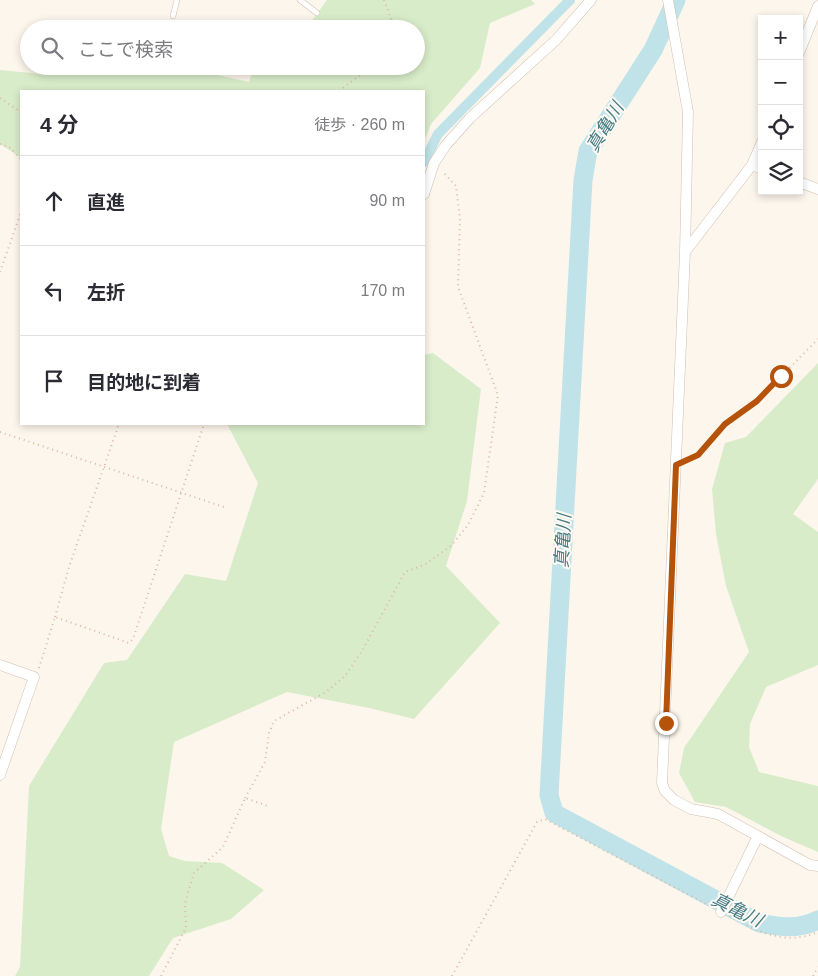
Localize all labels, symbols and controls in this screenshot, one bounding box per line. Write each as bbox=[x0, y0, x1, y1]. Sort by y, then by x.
map controls bbox=[758, 15, 803, 195]
button: + bbox=[758, 15, 803, 60]
search box bbox=[20, 20, 425, 75]
icon: search bbox=[38, 34, 66, 62]
text: ここで検索 bbox=[78, 39, 173, 60]
button: − bbox=[758, 60, 803, 105]
water label: 真亀川 bbox=[583, 97, 629, 155]
button: locate bbox=[758, 105, 803, 150]
text: 4 分 bbox=[40, 113, 79, 136]
text: 徒歩 · 260 m bbox=[314, 116, 405, 133]
button: layers bbox=[758, 150, 803, 195]
icon: ahead bbox=[40, 187, 68, 215]
text: 直進 bbox=[87, 192, 125, 213]
text: 90 m bbox=[369, 192, 405, 209]
icon: left bbox=[40, 277, 68, 305]
text: 左折 bbox=[87, 282, 125, 303]
text: 170 m bbox=[361, 282, 405, 299]
route start bbox=[770, 365, 793, 388]
icon: arrive bbox=[40, 367, 68, 395]
text: 目的地に到着 bbox=[87, 372, 201, 393]
water label: 真亀川 bbox=[552, 512, 575, 568]
route end bbox=[655, 712, 678, 735]
water label: 真亀川 bbox=[708, 889, 767, 932]

